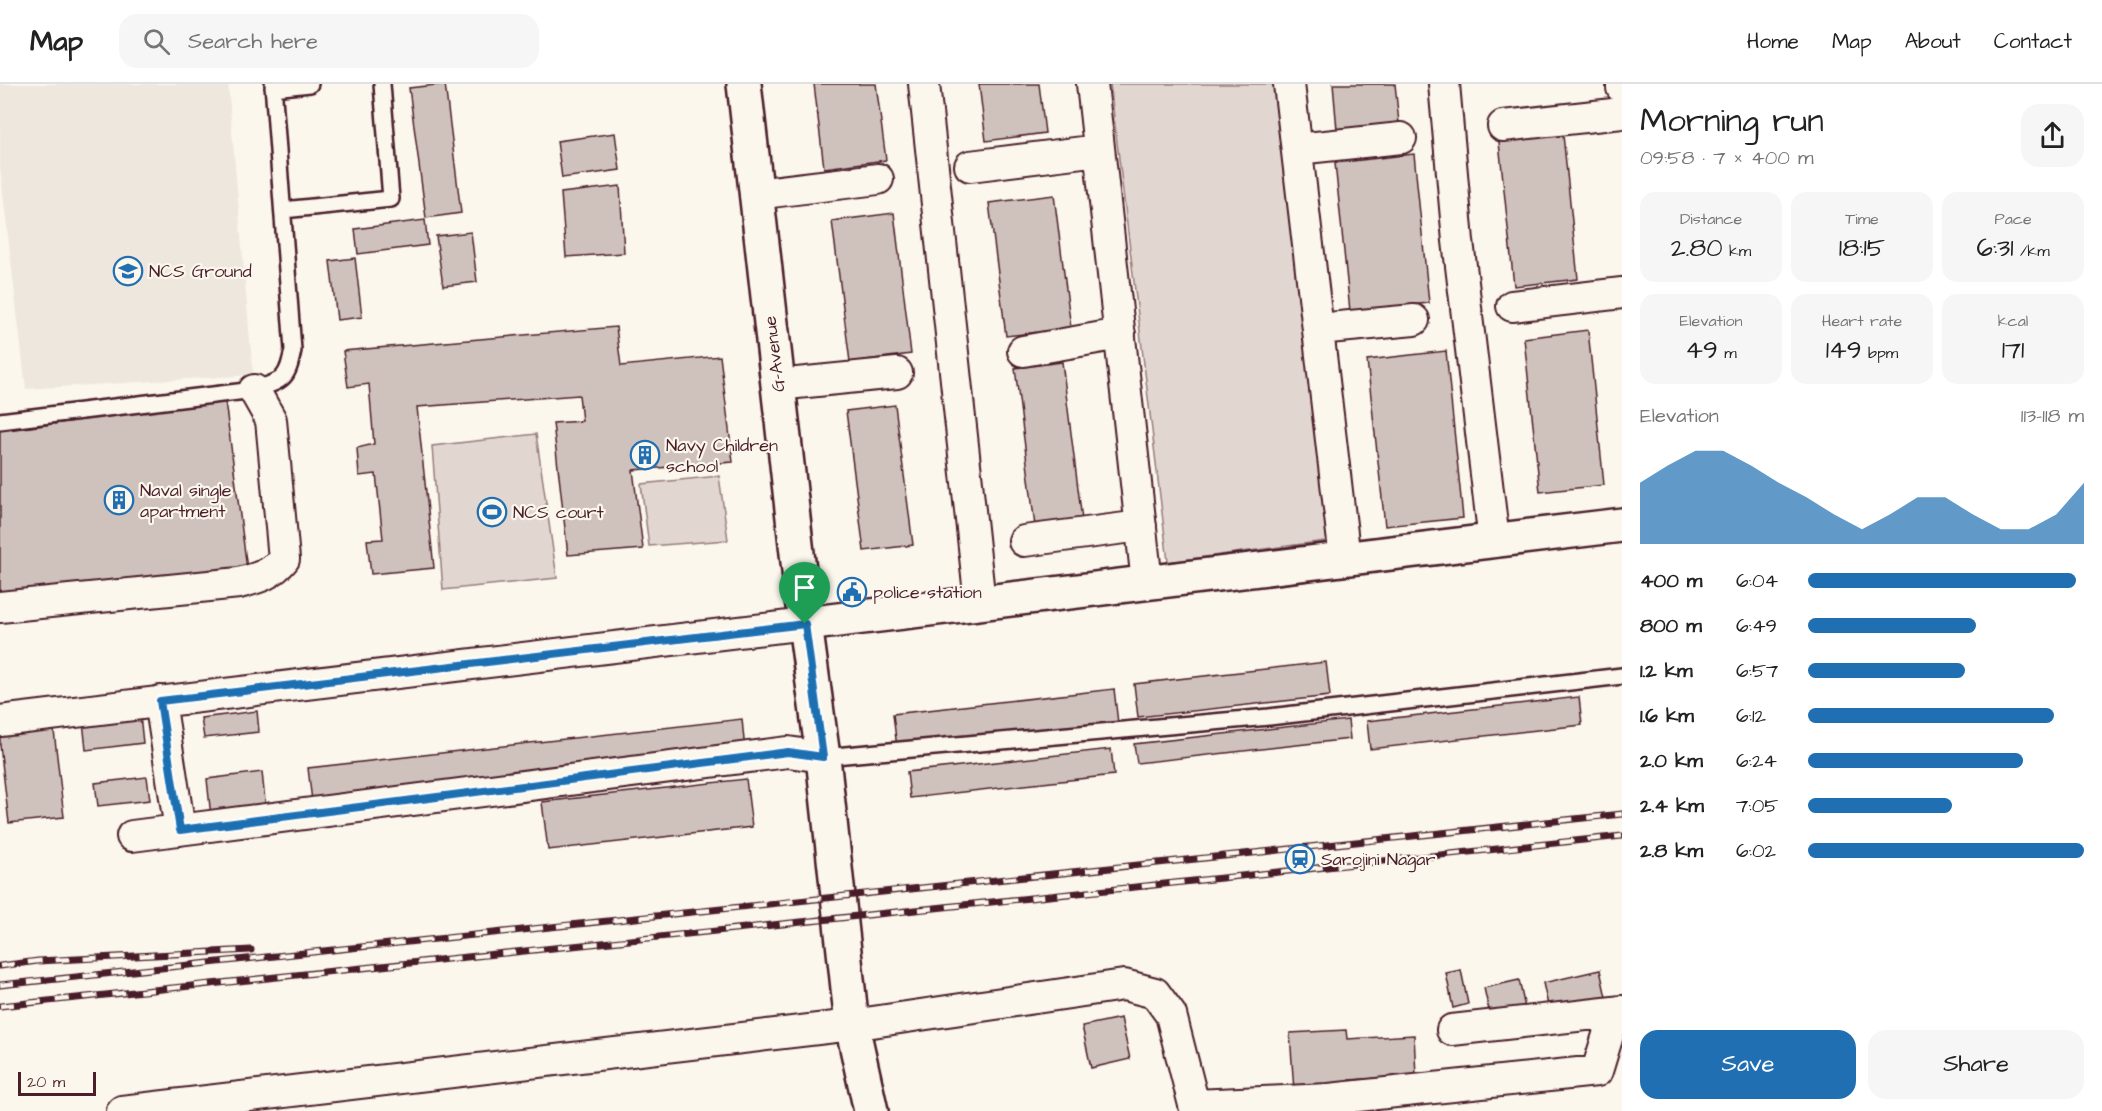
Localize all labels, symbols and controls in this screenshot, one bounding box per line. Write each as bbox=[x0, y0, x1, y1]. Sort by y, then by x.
search box bbox=[119, 14, 539, 68]
text: Map bbox=[30, 22, 83, 61]
icon: search bbox=[140, 25, 173, 58]
text: Search here bbox=[188, 26, 318, 57]
text: Home bbox=[1747, 27, 1799, 56]
text: Map bbox=[1832, 27, 1872, 56]
text: About bbox=[1905, 27, 1961, 56]
text: Contact bbox=[1994, 27, 2072, 56]
text: Morning run bbox=[1640, 98, 1824, 144]
button: share bbox=[2021, 104, 2084, 167]
text: 09:58 · 7 × 400 m bbox=[1640, 144, 1813, 172]
text: Distance bbox=[1680, 208, 1742, 230]
text: Time bbox=[1845, 208, 1879, 230]
text: Pace bbox=[1994, 208, 2032, 230]
text: 2.80 bbox=[1671, 230, 1723, 266]
text: 18:15 bbox=[1839, 230, 1885, 266]
text: 6:31 bbox=[1976, 230, 2014, 266]
text: km bbox=[1723, 240, 1751, 262]
text: /km bbox=[2014, 240, 2050, 262]
school or university icon: NCS Ground bbox=[112, 255, 144, 287]
place label: NCS Ground bbox=[149, 259, 252, 284]
text: Elevation bbox=[1680, 310, 1742, 332]
text: Heart rate bbox=[1822, 310, 1902, 332]
text: kcal bbox=[1998, 310, 2028, 332]
street label: G-Avenue bbox=[757, 314, 792, 393]
text: 49 bbox=[1685, 332, 1718, 368]
text: 149 bbox=[1826, 332, 1862, 368]
text: 171 bbox=[2002, 332, 2024, 368]
text: m bbox=[1718, 342, 1737, 364]
text: bpm bbox=[1862, 342, 1898, 364]
text: Elevation bbox=[1640, 402, 1719, 430]
text: 113–118 m bbox=[2021, 402, 2084, 430]
place label: Navy Children school bbox=[666, 433, 778, 479]
building icon: Navy Children school bbox=[629, 439, 661, 471]
place label: Naval single apartment bbox=[140, 478, 232, 524]
building icon: Naval single apartment bbox=[103, 484, 135, 516]
sports icon: NCS court bbox=[476, 496, 508, 528]
place label: NCS court bbox=[513, 500, 604, 525]
pin bbox=[779, 562, 830, 624]
text: 400 m bbox=[1640, 567, 1702, 595]
text: 6:04 bbox=[1736, 567, 1778, 595]
icon: arrive bbox=[788, 571, 821, 604]
public building icon: police station bbox=[836, 576, 868, 608]
place label: police station bbox=[873, 580, 982, 605]
text: 800 m bbox=[1640, 612, 1702, 640]
text: 6:49 bbox=[1736, 612, 1777, 640]
text: 1.2 km bbox=[1640, 657, 1693, 685]
text: 6:57 bbox=[1736, 657, 1778, 685]
text: 1.6 km bbox=[1640, 702, 1694, 730]
text: 6:12 bbox=[1736, 702, 1766, 730]
text: 2.0 km bbox=[1640, 747, 1703, 775]
text: 6:24 bbox=[1736, 747, 1777, 775]
text: 2.4 km bbox=[1640, 792, 1704, 820]
text: 7:05 bbox=[1736, 792, 1778, 820]
text: 2.8 km bbox=[1640, 837, 1703, 865]
text: 6:02 bbox=[1736, 837, 1776, 865]
station icon: Sarojini Nagar bbox=[1284, 843, 1316, 875]
place label: Sarojini Nagar bbox=[1321, 847, 1436, 873]
button: Save bbox=[1640, 1030, 1856, 1099]
button: Share bbox=[1868, 1030, 2084, 1099]
scale bar bbox=[18, 1069, 96, 1096]
text: 20 m bbox=[27, 1071, 65, 1093]

